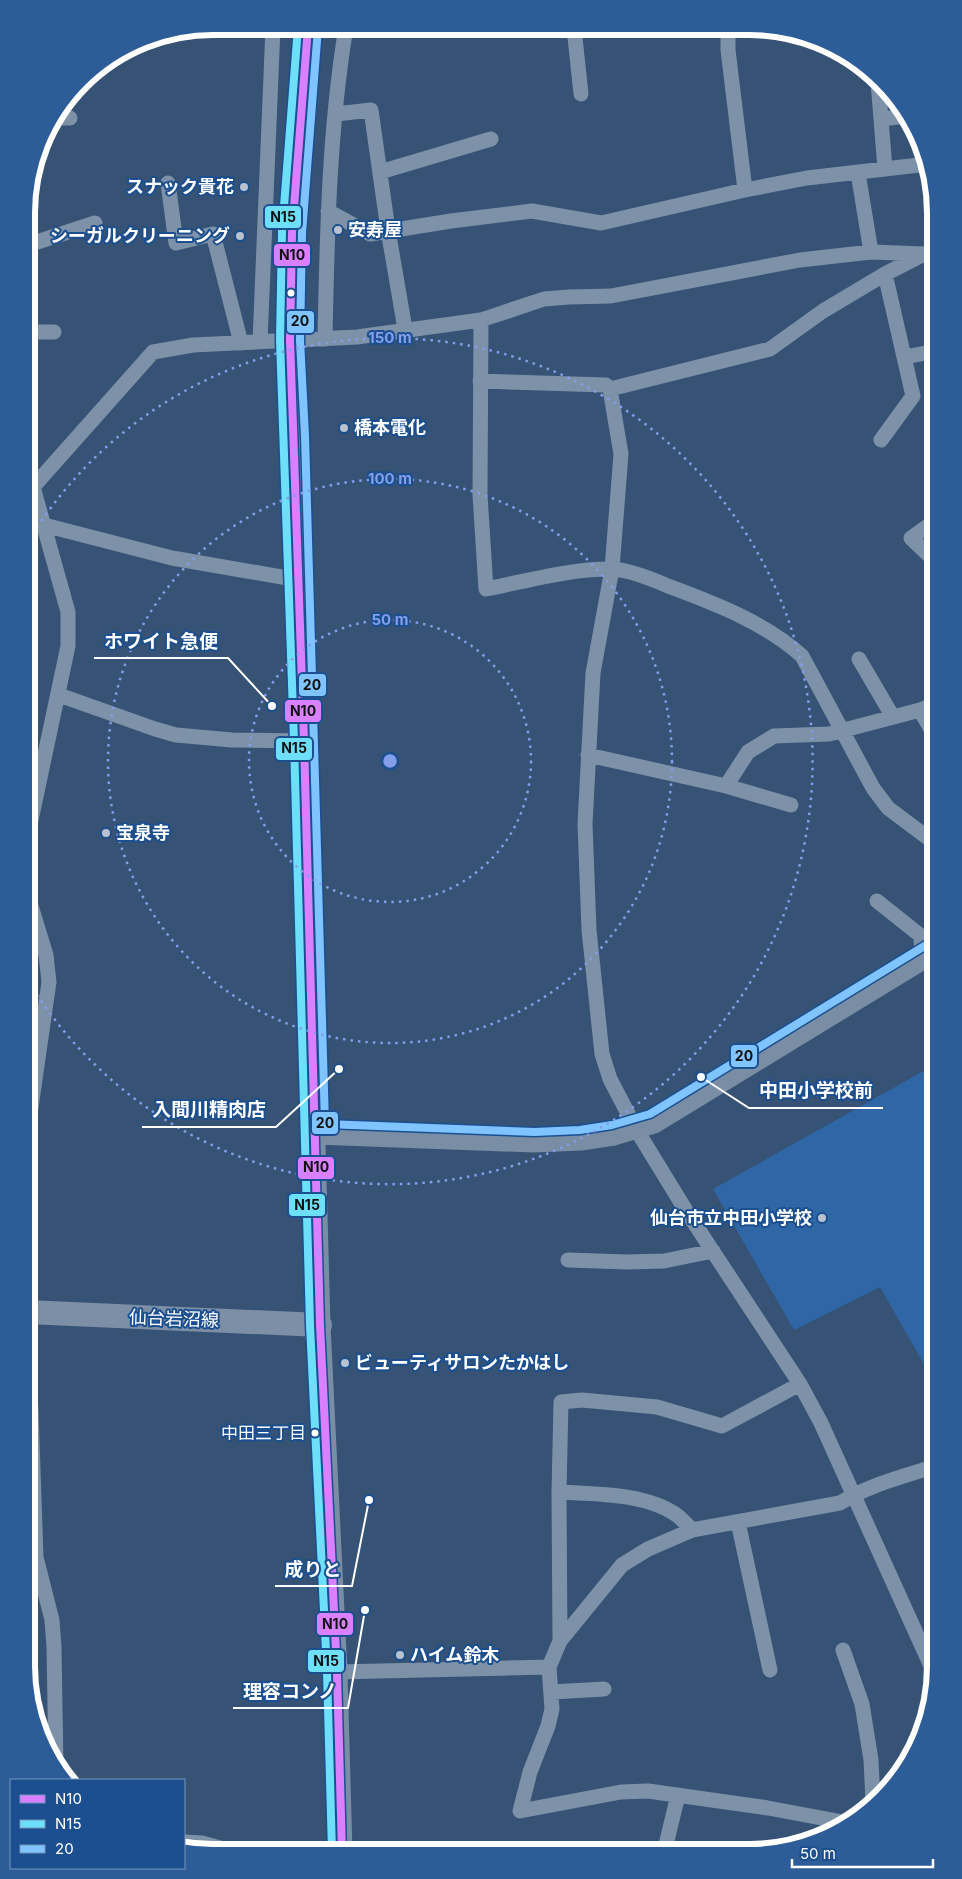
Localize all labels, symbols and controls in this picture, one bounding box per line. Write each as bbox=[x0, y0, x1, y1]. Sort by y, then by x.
place label: スナック貴花 bbox=[126, 176, 234, 197]
marker: スナック貴花 bbox=[238, 181, 250, 193]
line badge: N15 bbox=[264, 205, 302, 229]
text: N15 bbox=[270, 208, 296, 225]
place label: 安寿屋 bbox=[348, 219, 402, 240]
marker: 安寿屋 bbox=[332, 224, 344, 236]
place label: シーガルクリーニング bbox=[50, 225, 230, 246]
marker: シーガルクリーニング bbox=[234, 230, 246, 242]
line badge: N10 bbox=[273, 243, 311, 267]
text: N10 bbox=[279, 246, 305, 263]
unlabelled marker bbox=[286, 288, 296, 298]
line badge: 20 bbox=[286, 310, 315, 334]
text: 20 bbox=[291, 312, 309, 329]
text: 150 m bbox=[368, 328, 412, 347]
place label: 橋本電化 bbox=[354, 417, 426, 438]
marker: 橋本電化 bbox=[338, 422, 350, 434]
text: 100 m bbox=[368, 469, 412, 488]
text: 50 m bbox=[372, 610, 408, 629]
callout: ホワイト急便 bbox=[94, 624, 228, 658]
text: ホワイト急便 bbox=[104, 630, 218, 653]
line badge: 20 bbox=[298, 673, 327, 697]
text: 20 bbox=[303, 676, 321, 693]
line badge: N10 bbox=[284, 699, 322, 723]
text: N10 bbox=[290, 702, 316, 719]
line badge: N15 bbox=[275, 737, 313, 761]
text: N15 bbox=[281, 739, 307, 756]
centre of rings bbox=[381, 752, 399, 770]
place label: 宝泉寺 bbox=[116, 822, 170, 843]
marker: 宝泉寺 bbox=[100, 827, 112, 839]
line badge: 20 bbox=[730, 1044, 758, 1068]
text: 20 bbox=[735, 1047, 753, 1064]
callout: 中田小学校前 bbox=[749, 1074, 883, 1108]
text: 中田小学校前 bbox=[759, 1079, 873, 1102]
callout: 入間川精肉店 bbox=[142, 1093, 276, 1127]
text: 入間川精肉店 bbox=[152, 1098, 266, 1121]
line badge: 20 bbox=[311, 1111, 339, 1135]
text: 20 bbox=[316, 1114, 334, 1131]
line badge: N10 bbox=[297, 1156, 335, 1180]
text: N10 bbox=[303, 1158, 329, 1175]
line badge: N15 bbox=[288, 1193, 326, 1217]
text: N15 bbox=[294, 1196, 320, 1213]
place label: 仙台市立中田小学校 bbox=[650, 1207, 812, 1228]
marker: 仙台市立中田小学校 bbox=[816, 1212, 828, 1224]
street label: 仙台岩沼線 bbox=[129, 1306, 219, 1331]
place label: ビューティサロンたかはし bbox=[355, 1352, 569, 1373]
marker: ビューティサロンたかはし bbox=[339, 1357, 351, 1369]
place label: 中田三丁目 bbox=[221, 1423, 306, 1443]
marker: 中田三丁目 bbox=[310, 1428, 320, 1438]
callout: 成りと bbox=[275, 1552, 352, 1586]
text: 成りと bbox=[284, 1558, 342, 1581]
line badge: N10 bbox=[316, 1612, 354, 1636]
text: N10 bbox=[322, 1615, 348, 1632]
place label: ハイム鈴木 bbox=[410, 1644, 499, 1665]
line badge: N15 bbox=[307, 1649, 345, 1673]
marker: ハイム鈴木 bbox=[394, 1649, 406, 1661]
text: N15 bbox=[313, 1652, 339, 1669]
callout: 理容コンノ bbox=[233, 1674, 348, 1708]
text: 理容コンノ bbox=[243, 1680, 337, 1703]
legend bbox=[10, 1779, 185, 1869]
text: N10 bbox=[55, 1789, 82, 1808]
text: N15 bbox=[55, 1814, 82, 1833]
scale bar bbox=[792, 1836, 933, 1868]
text: 20 bbox=[55, 1839, 74, 1858]
text: 50 m bbox=[800, 1844, 836, 1863]

